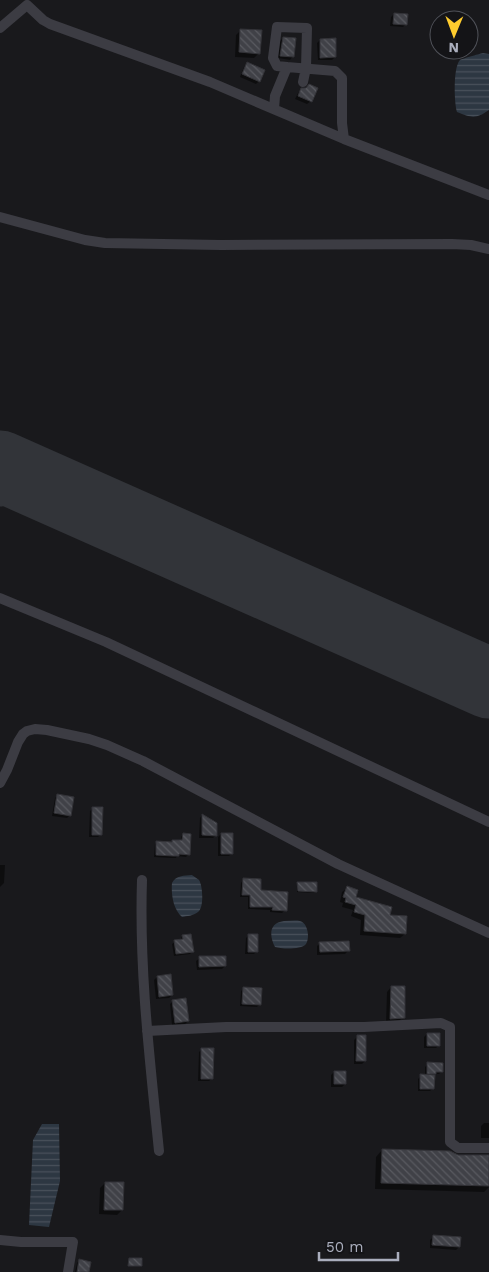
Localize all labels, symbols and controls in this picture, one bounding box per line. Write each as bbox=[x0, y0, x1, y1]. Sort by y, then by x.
north arrow bbox=[429, 10, 479, 60]
text: N bbox=[448, 40, 459, 56]
scale bar bbox=[319, 1230, 398, 1262]
text: 50 m bbox=[326, 1238, 363, 1256]

